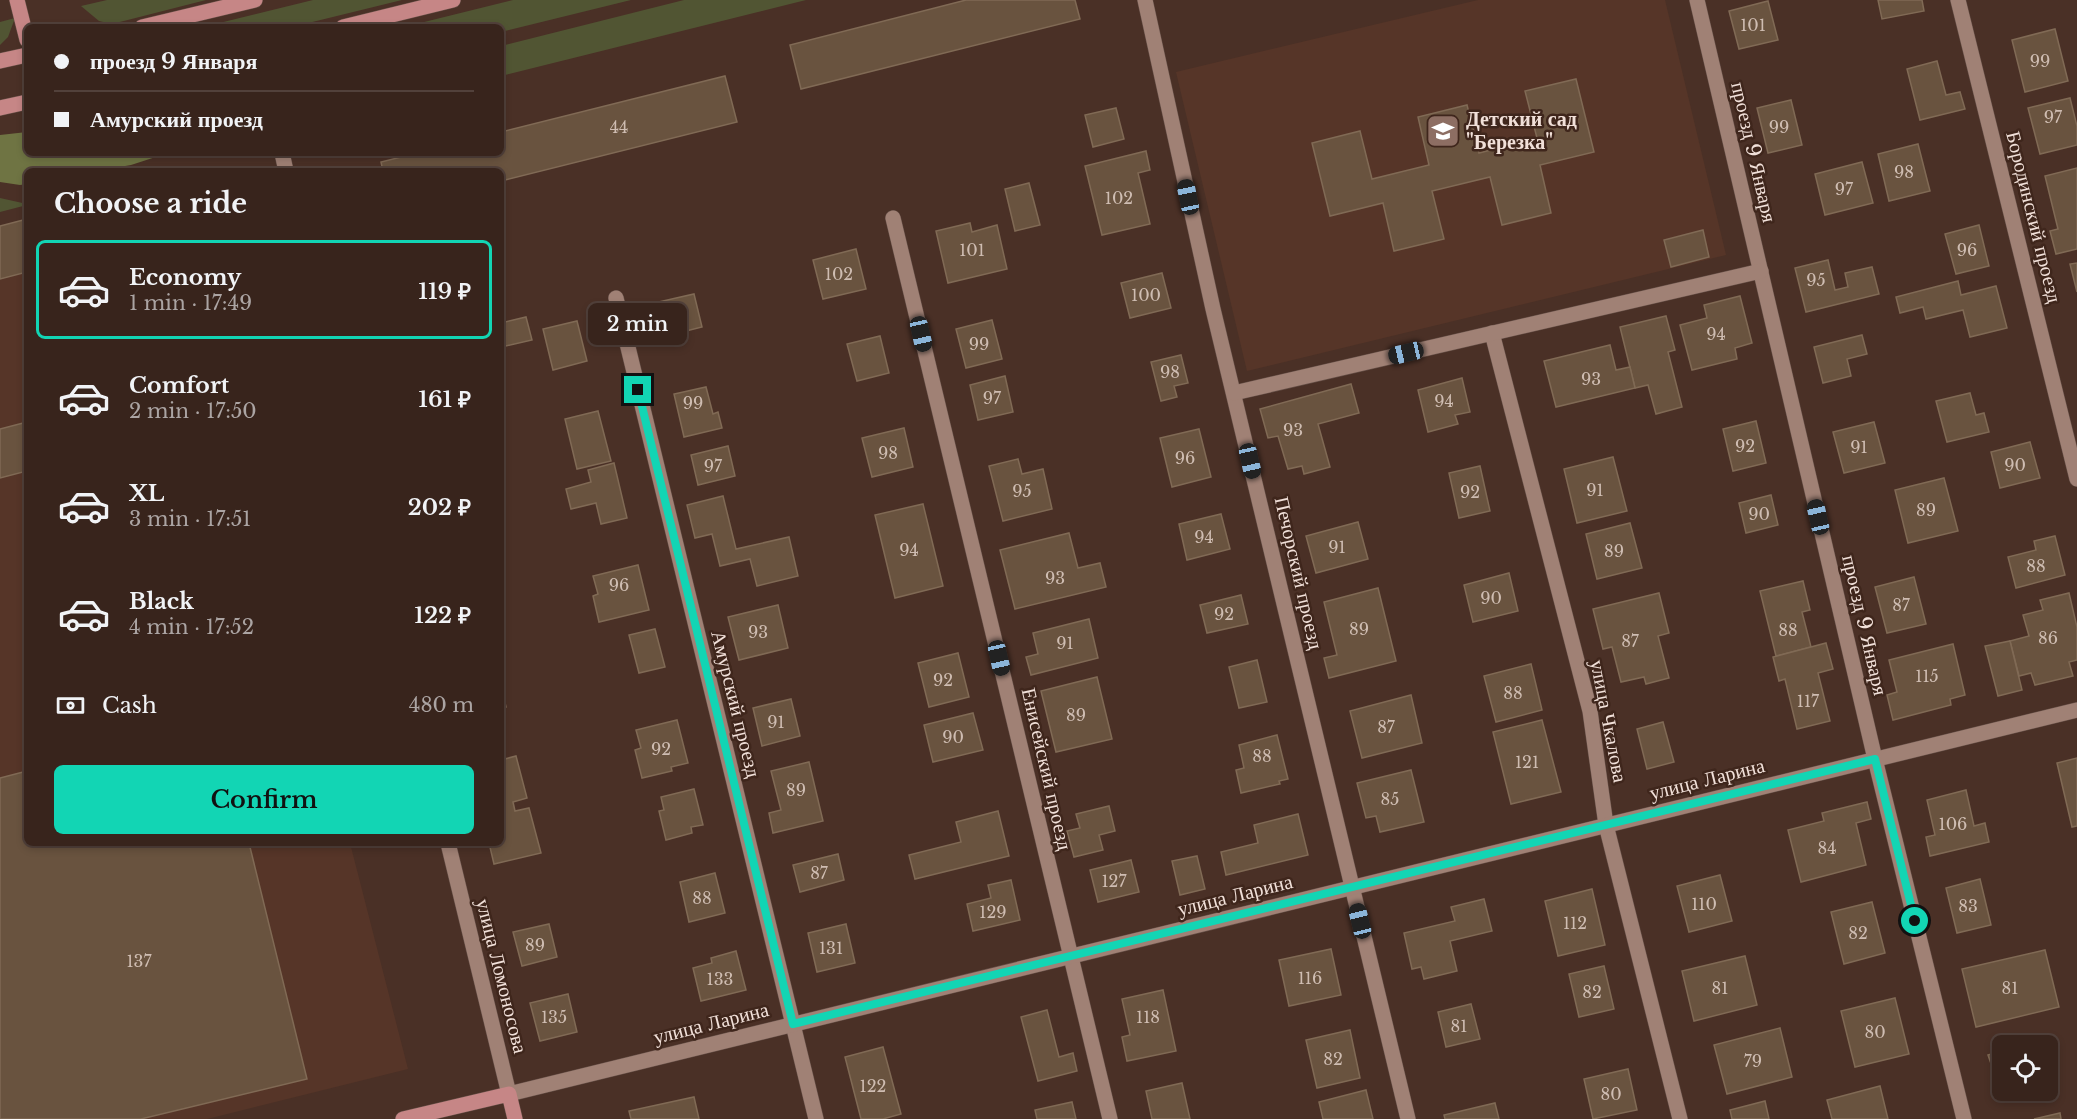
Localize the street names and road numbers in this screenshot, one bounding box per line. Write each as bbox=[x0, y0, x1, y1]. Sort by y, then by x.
street label: проезд 9 Января bbox=[1726, 79, 1782, 225]
street label: Бородинский проезд bbox=[2001, 129, 2067, 305]
street label: Печорский проезд bbox=[1270, 494, 1328, 652]
street label: проезд 9 Января bbox=[1837, 552, 1893, 698]
street label: Амурский проезд bbox=[706, 628, 766, 780]
street label: улица Чкалова bbox=[1585, 658, 1633, 785]
street label: Енисейский проезд bbox=[1017, 685, 1077, 853]
street label: улица Ларина bbox=[1647, 753, 1767, 805]
street label: улица Ларина bbox=[1175, 869, 1295, 921]
street label: улица Ломоносова bbox=[471, 896, 533, 1056]
street label: улица Ларина bbox=[651, 997, 771, 1049]

